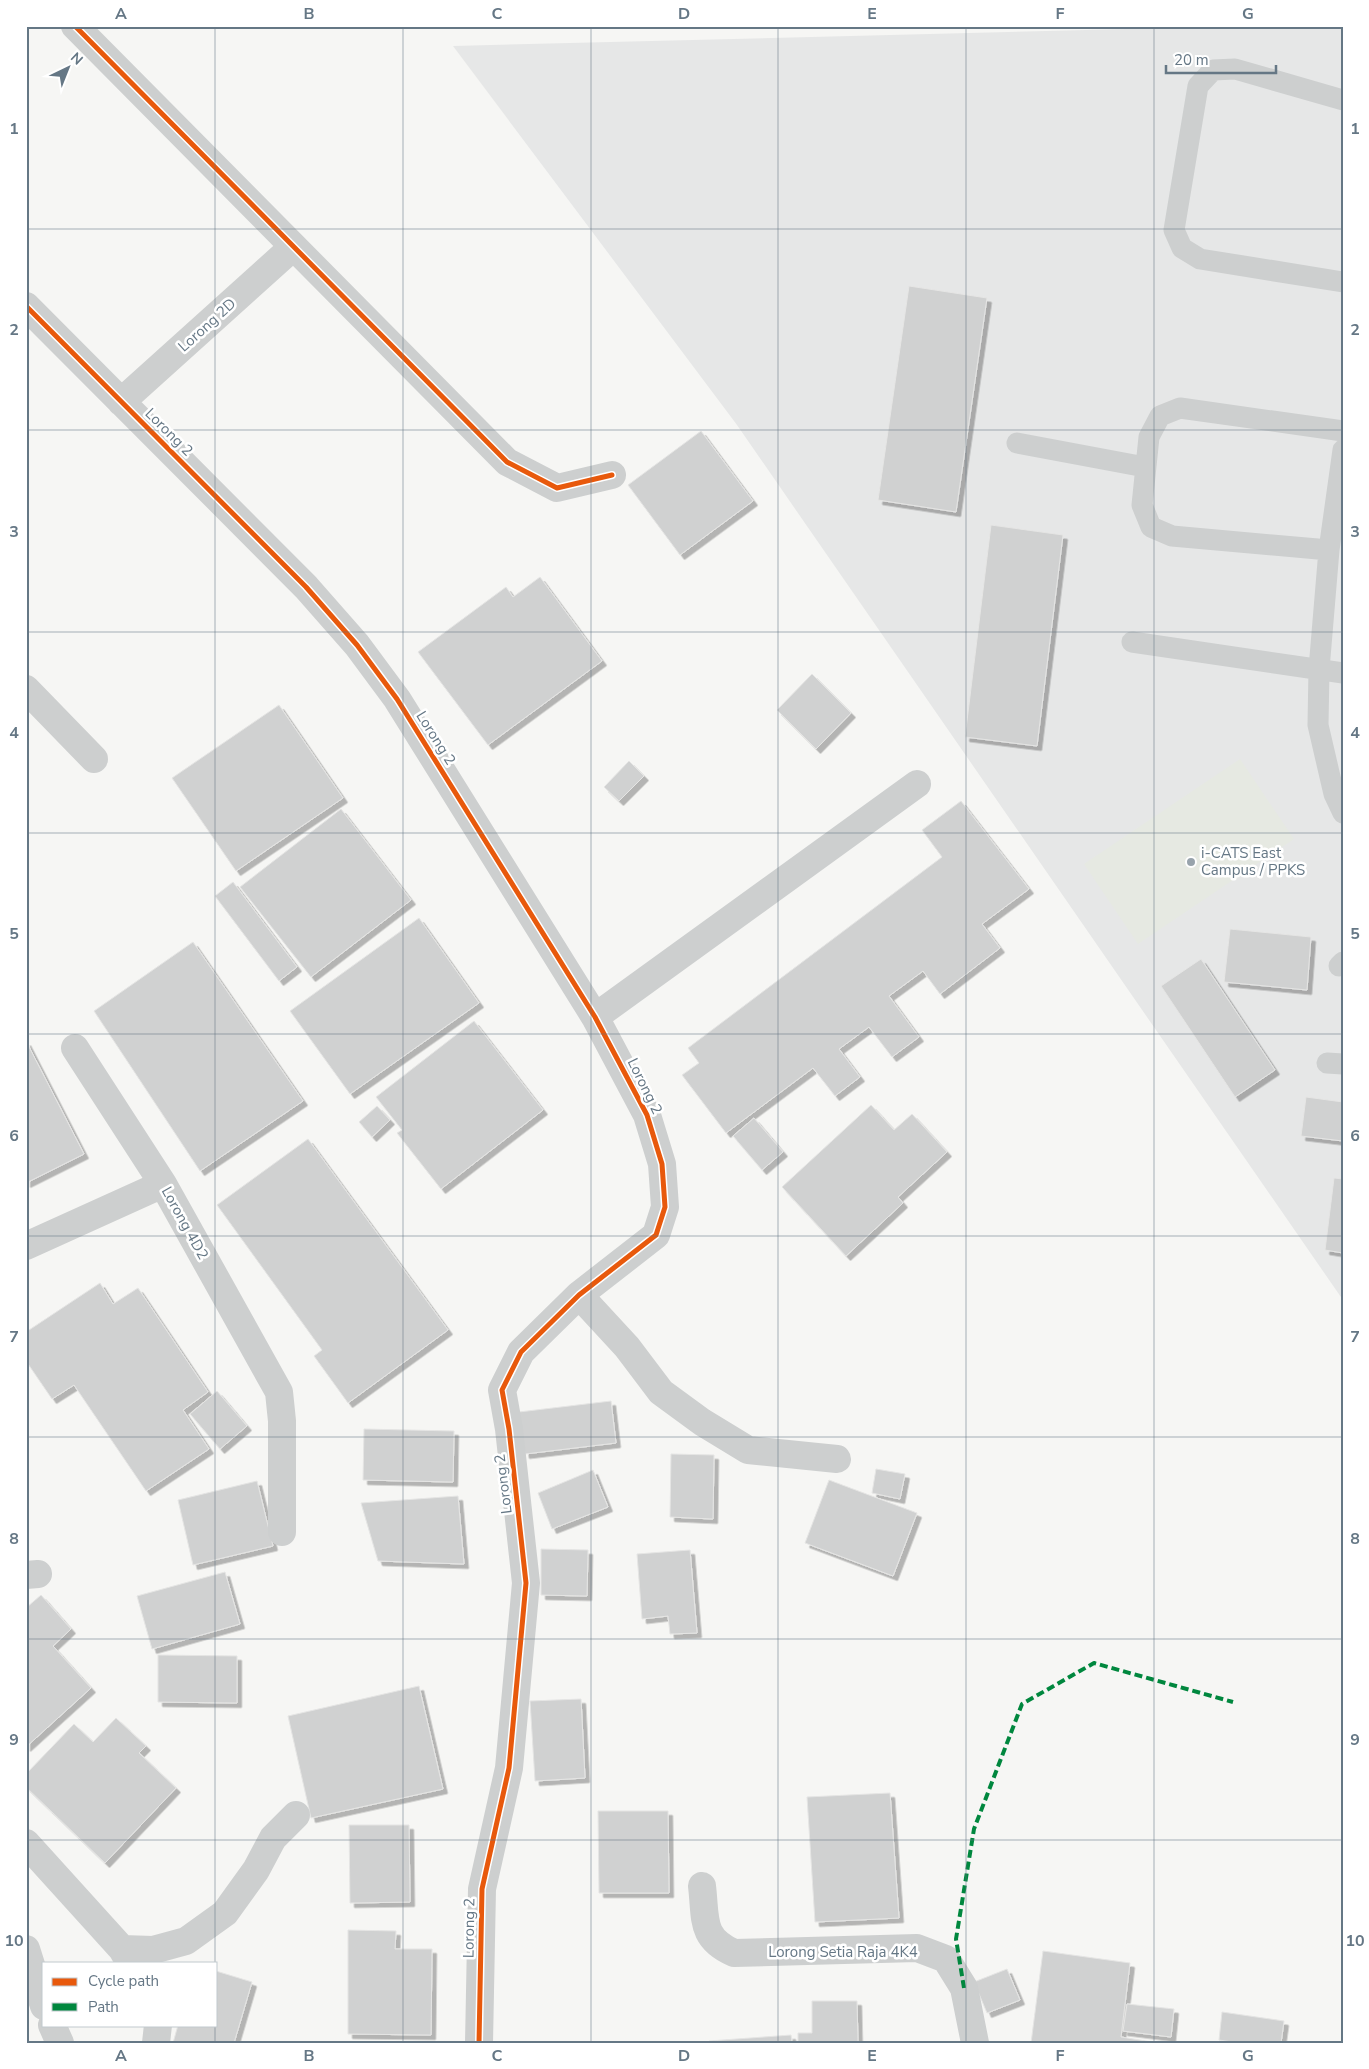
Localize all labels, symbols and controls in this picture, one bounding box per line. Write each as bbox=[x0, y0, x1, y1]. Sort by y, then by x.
text: A bbox=[115, 3, 127, 25]
text: B bbox=[303, 3, 315, 25]
text: C bbox=[492, 3, 503, 25]
text: D bbox=[678, 3, 690, 25]
text: E bbox=[867, 3, 877, 25]
text: F bbox=[1056, 3, 1065, 25]
text: G bbox=[1242, 3, 1254, 25]
north arrow bbox=[42, 42, 92, 92]
scale bar bbox=[1166, 42, 1276, 74]
text: N bbox=[66, 48, 87, 69]
text: 20 m bbox=[1174, 50, 1209, 70]
text: 1 bbox=[9, 118, 19, 140]
text: 1 bbox=[1350, 118, 1360, 140]
street label: Lorong 2D bbox=[174, 294, 240, 356]
text: 2 bbox=[9, 319, 19, 341]
text: 2 bbox=[1350, 319, 1360, 341]
street label: Lorong 2 bbox=[141, 404, 197, 460]
text: 3 bbox=[9, 521, 19, 543]
text: 3 bbox=[1350, 521, 1360, 543]
street label: Lorong 2 bbox=[412, 707, 460, 769]
text: 4 bbox=[9, 722, 19, 744]
text: 4 bbox=[1350, 722, 1360, 744]
place label: i-CATS East Campus / PPKS bbox=[1201, 843, 1305, 880]
marker: i-CATS East Campus / PPKS bbox=[1185, 856, 1197, 868]
text: 5 bbox=[9, 923, 19, 945]
text: 5 bbox=[1350, 923, 1360, 945]
street label: Lorong 2 bbox=[623, 1055, 667, 1117]
text: 6 bbox=[9, 1125, 19, 1147]
text: 6 bbox=[1350, 1125, 1360, 1147]
street label: Lorong 4D2 bbox=[157, 1183, 213, 1263]
text: 7 bbox=[9, 1326, 19, 1348]
text: 7 bbox=[1350, 1326, 1360, 1348]
street label: Lorong 2 bbox=[489, 1453, 517, 1515]
text: 8 bbox=[9, 1528, 19, 1550]
text: 8 bbox=[1350, 1528, 1360, 1550]
text: 9 bbox=[9, 1729, 19, 1751]
text: 9 bbox=[1350, 1729, 1360, 1751]
street label: Lorong 2 bbox=[458, 1898, 480, 1958]
text: 10 bbox=[4, 1930, 24, 1952]
text: 10 bbox=[1345, 1930, 1365, 1952]
street label: Lorong Setia Raja 4K4 bbox=[768, 1942, 918, 1962]
legend bbox=[42, 1962, 218, 2026]
text: Cycle path bbox=[88, 1971, 159, 1991]
text: Path bbox=[88, 1997, 119, 2017]
text: A bbox=[115, 2045, 127, 2067]
text: B bbox=[303, 2045, 315, 2067]
text: C bbox=[492, 2045, 503, 2067]
text: D bbox=[678, 2045, 690, 2067]
text: E bbox=[867, 2045, 877, 2067]
text: F bbox=[1056, 2045, 1065, 2067]
text: G bbox=[1242, 2045, 1254, 2067]

